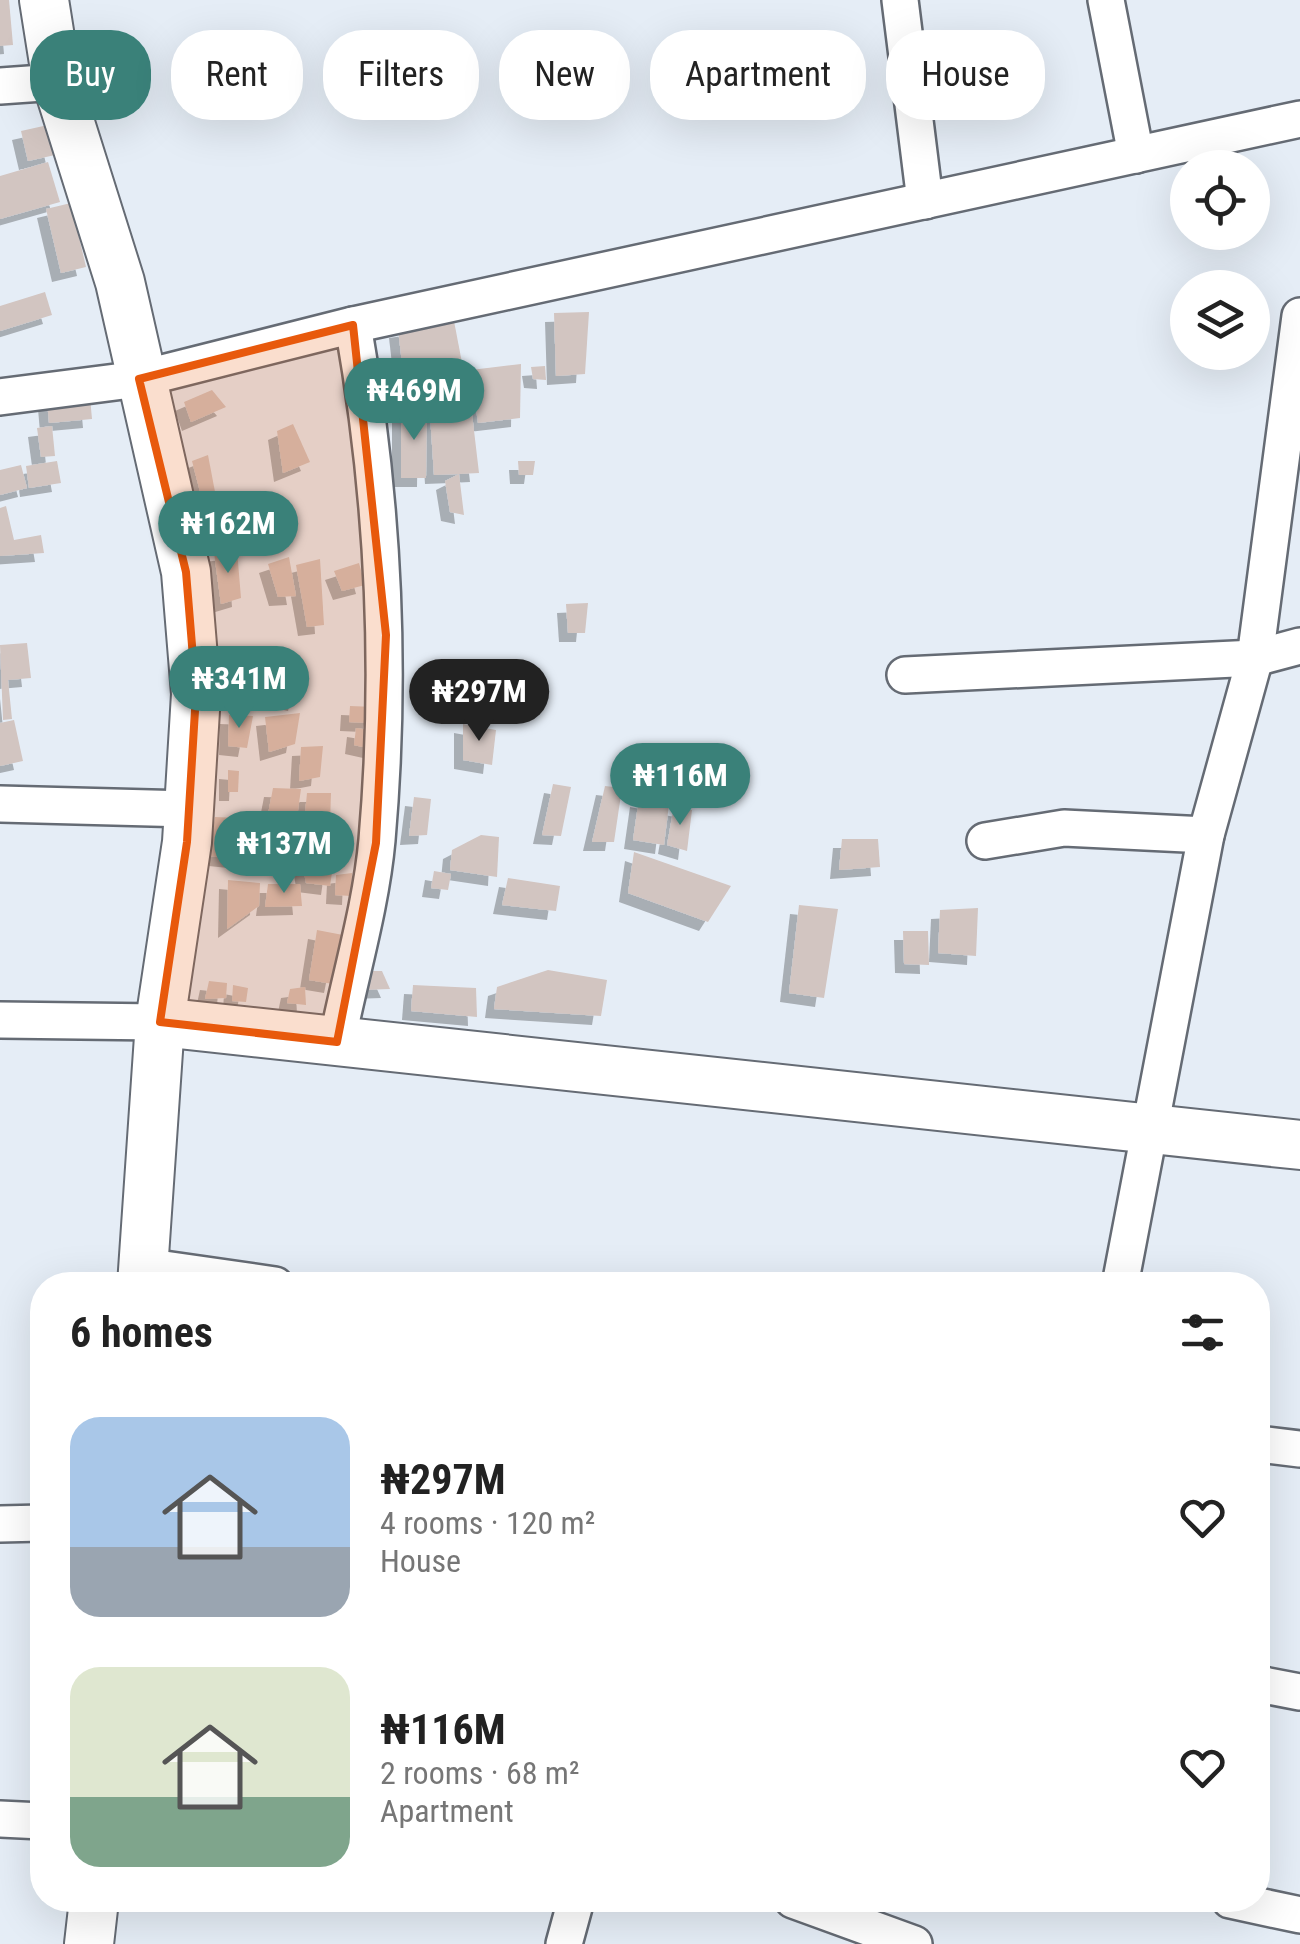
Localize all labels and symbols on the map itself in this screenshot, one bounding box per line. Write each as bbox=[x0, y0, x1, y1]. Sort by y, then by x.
pin: ₦469M bbox=[344, 358, 484, 443]
pin: ₦162M bbox=[158, 491, 298, 576]
pin: ₦341M bbox=[169, 646, 309, 731]
pin: ₦297M bbox=[409, 659, 549, 744]
pin: ₦116M bbox=[610, 743, 750, 828]
pin: ₦137M bbox=[214, 811, 354, 896]

